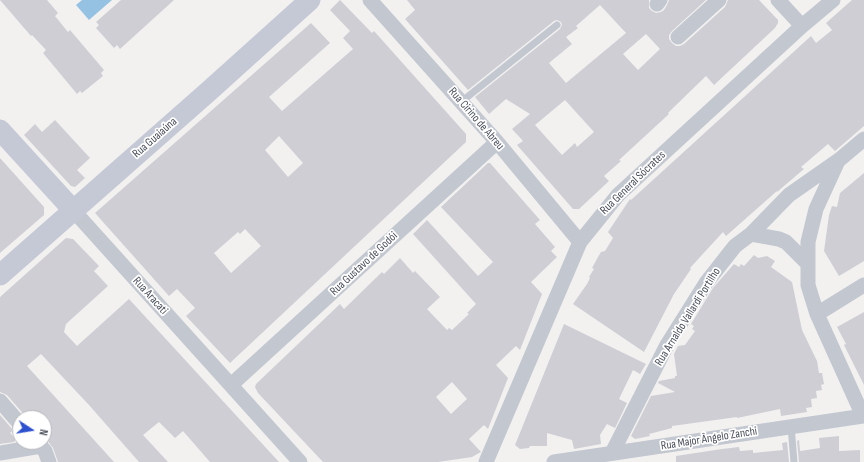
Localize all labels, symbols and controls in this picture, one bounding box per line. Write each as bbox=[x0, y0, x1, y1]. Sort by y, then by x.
street label: Rua Cirino de Abreu bbox=[445, 85, 507, 153]
street label: Rua Guaiaúna bbox=[130, 115, 180, 161]
street label: Rua General Sócrates bbox=[597, 148, 669, 218]
street label: Rua Gustavo de Godói bbox=[327, 229, 401, 299]
street label: Rua Arnaldo Vallardi Portilho bbox=[652, 265, 724, 369]
street label: Rua Aracati bbox=[129, 274, 171, 318]
north arrow bbox=[12, 410, 52, 450]
street label: Rua Major Ângelo Zanchi bbox=[660, 424, 758, 454]
text: N bbox=[36, 428, 50, 437]

